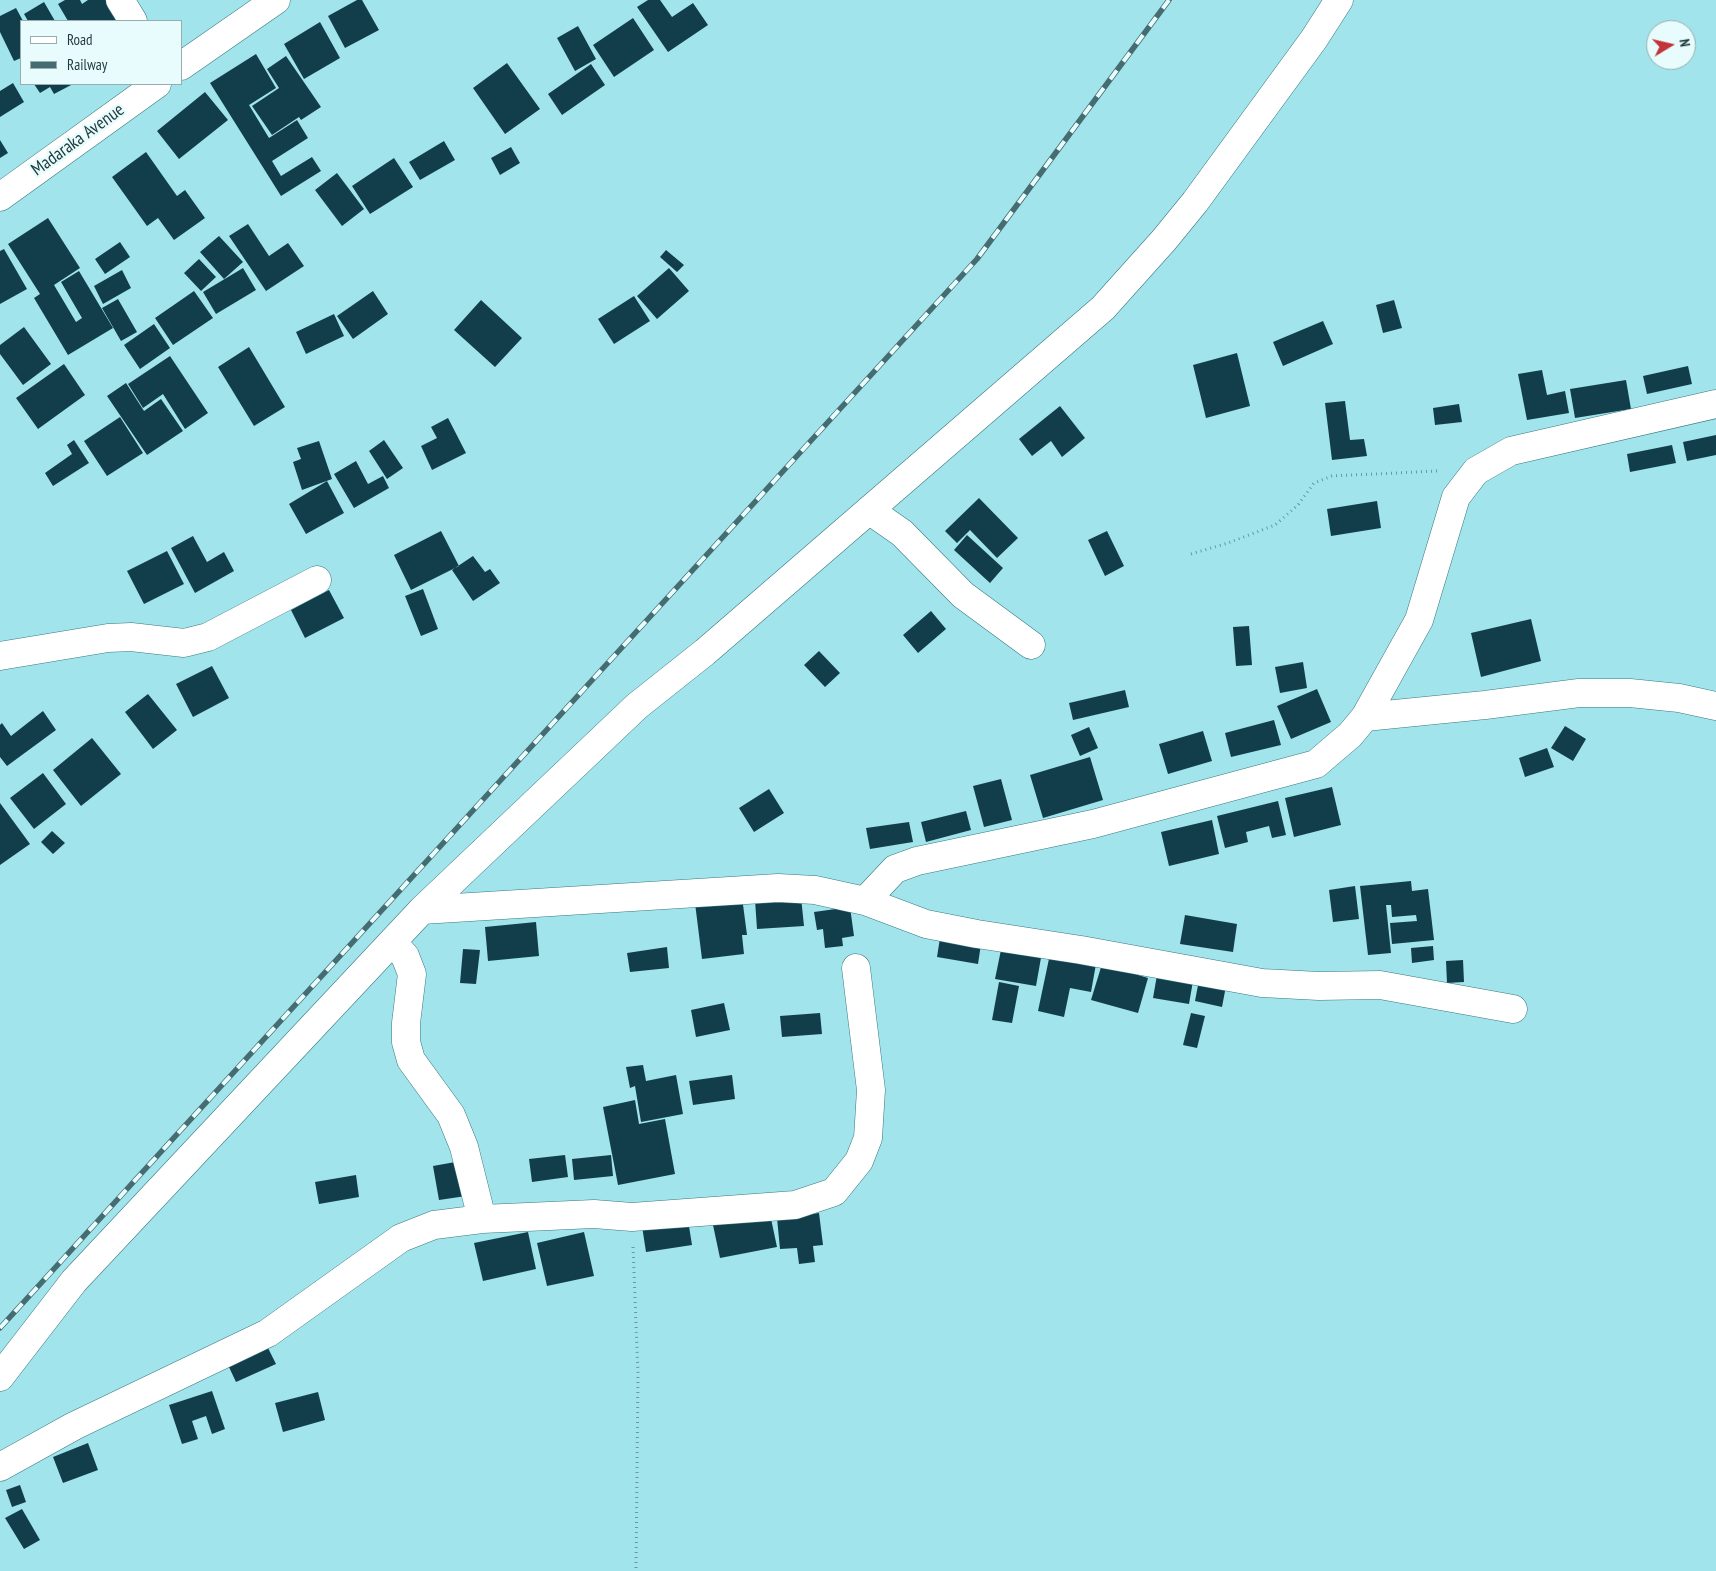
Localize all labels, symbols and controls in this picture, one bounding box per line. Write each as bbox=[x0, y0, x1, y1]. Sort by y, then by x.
legend bbox=[20, 20, 182, 85]
north arrow bbox=[1646, 20, 1696, 70]
text: Road bbox=[67, 30, 93, 49]
text: N bbox=[1675, 38, 1694, 48]
text: Railway bbox=[67, 55, 107, 74]
street label: Madaraka Avenue bbox=[27, 99, 129, 181]

